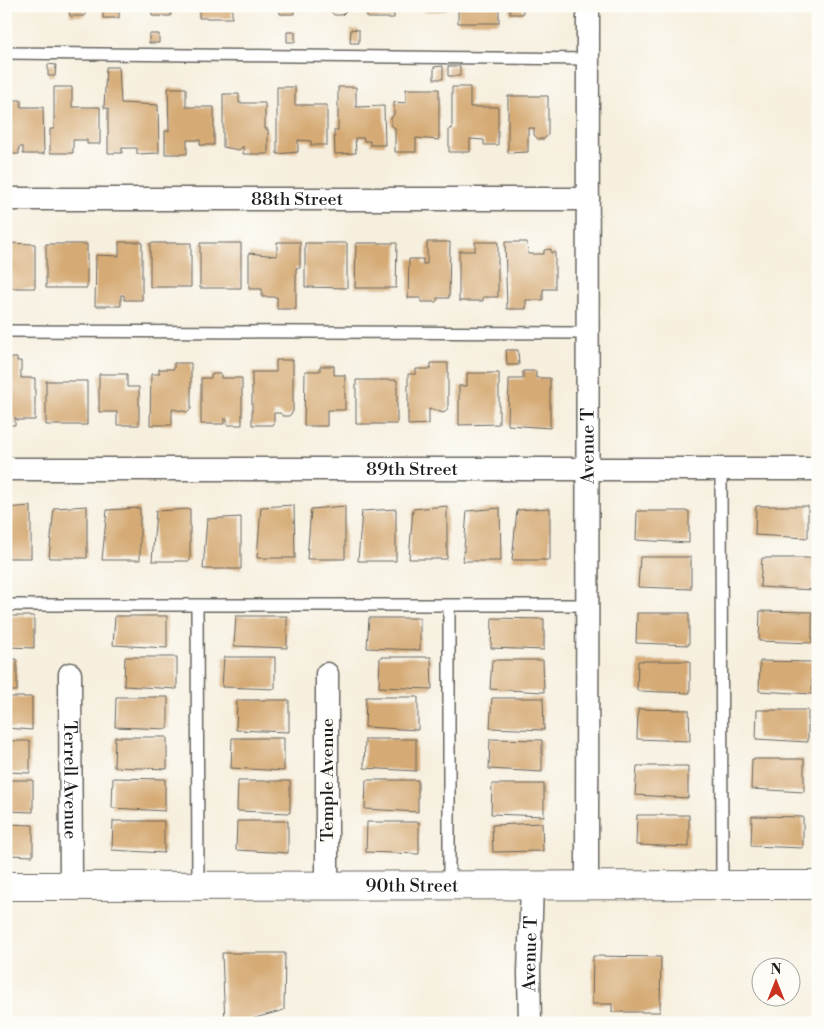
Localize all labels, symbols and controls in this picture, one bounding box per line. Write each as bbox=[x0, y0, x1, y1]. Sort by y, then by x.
street label: 88th Street bbox=[251, 188, 344, 211]
street label: Avenue T bbox=[576, 408, 599, 485]
street label: 89th Street bbox=[366, 458, 459, 481]
street label: Temple Avenue bbox=[316, 718, 339, 842]
street label: Terrell Avenue bbox=[59, 721, 82, 839]
street label: 90th Street bbox=[366, 874, 459, 897]
street label: Avenue T bbox=[517, 915, 542, 993]
north arrow bbox=[752, 956, 802, 1006]
text: N bbox=[770, 961, 782, 979]

